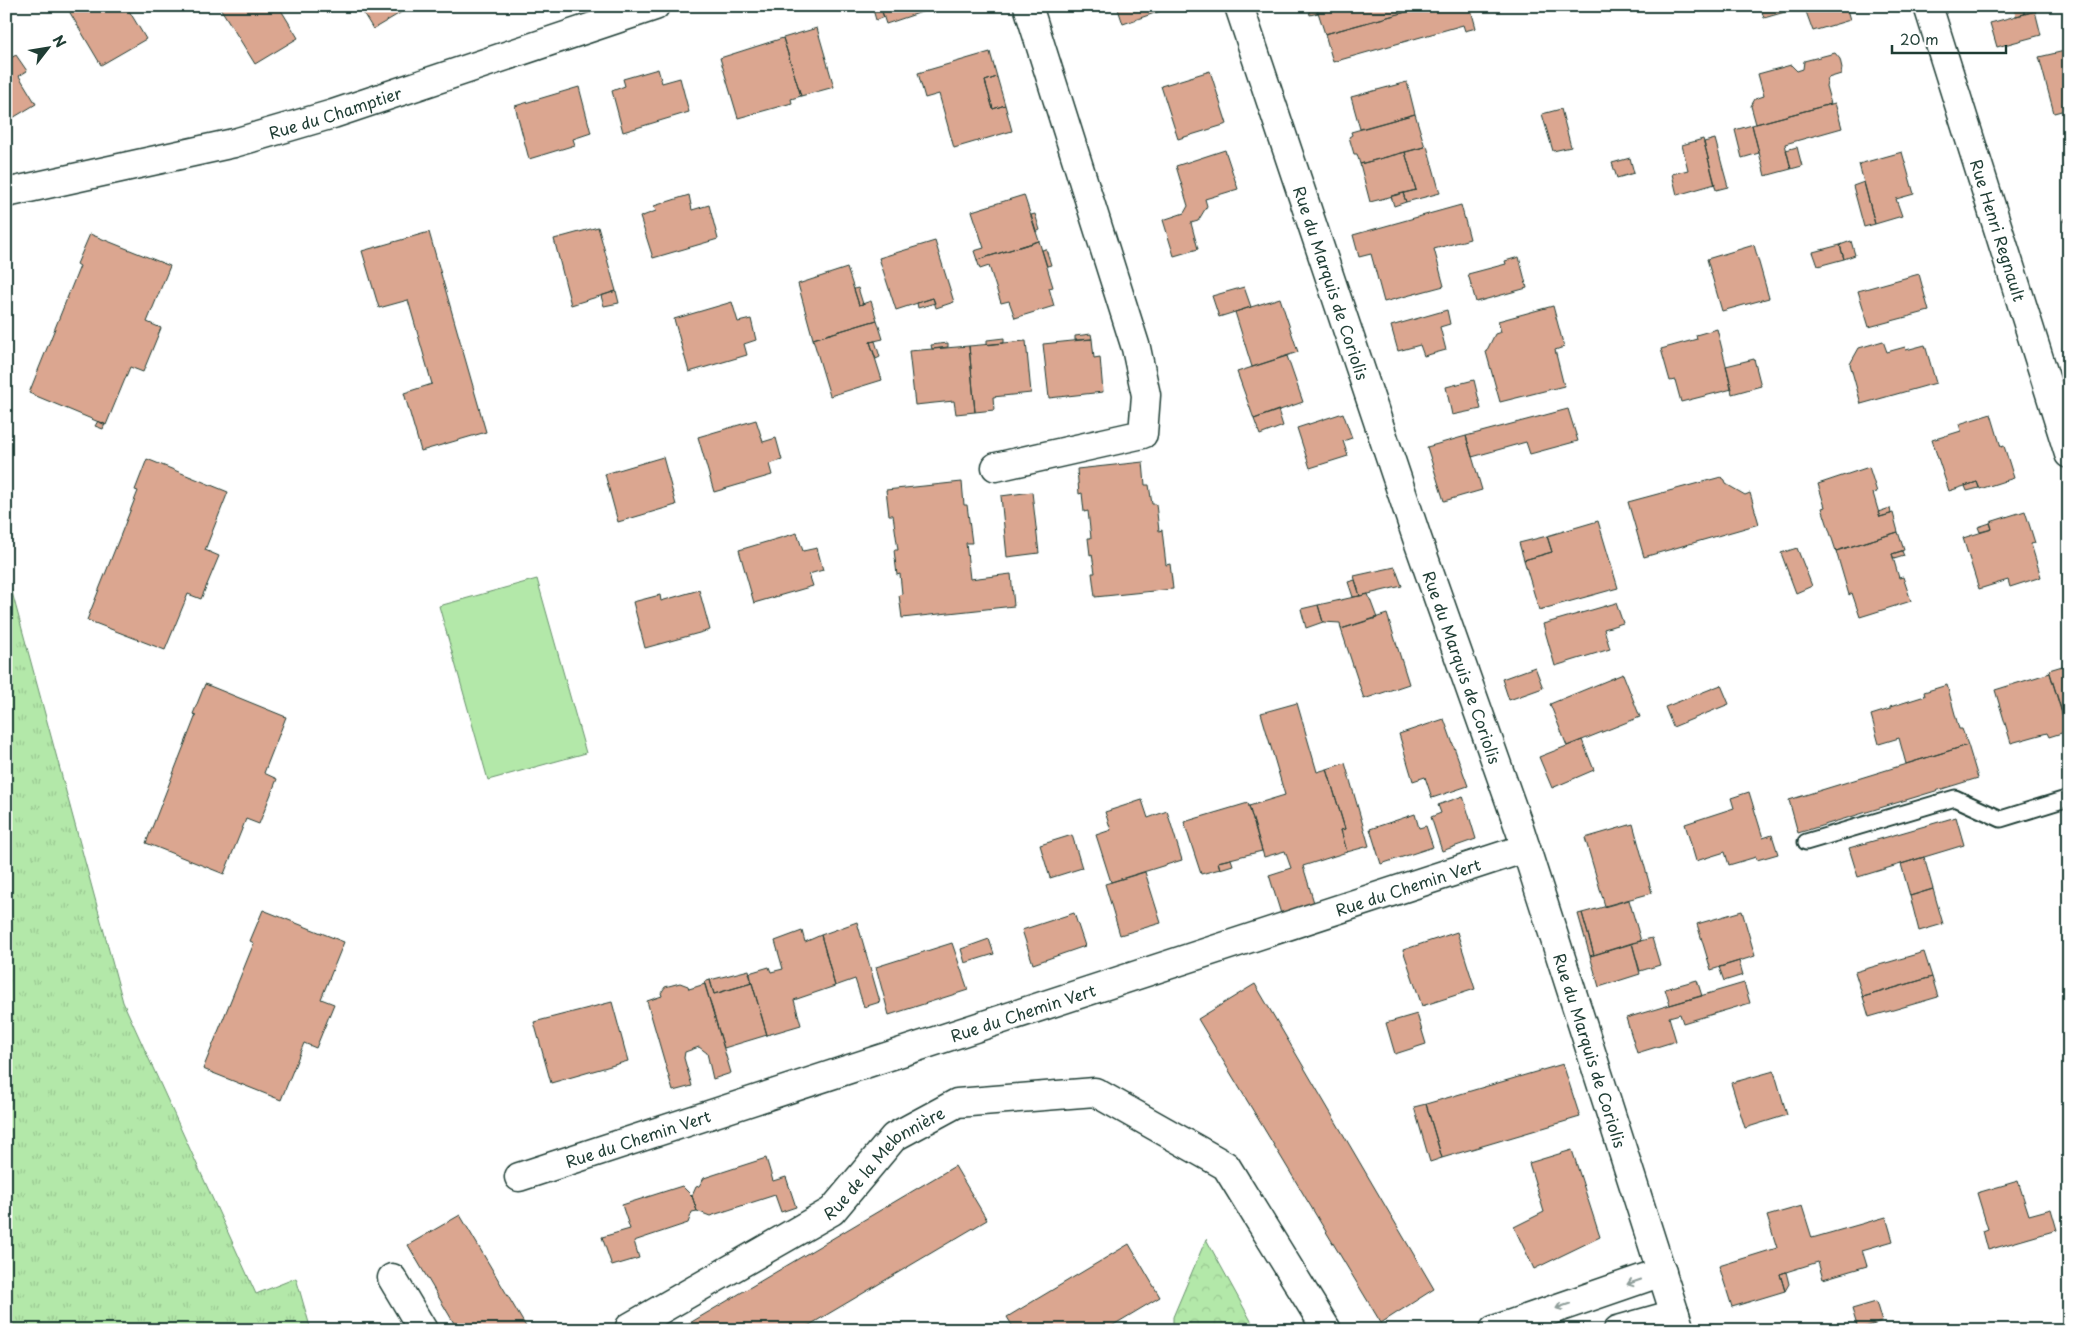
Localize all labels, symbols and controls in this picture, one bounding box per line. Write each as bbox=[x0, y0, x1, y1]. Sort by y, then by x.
north arrow bbox=[22, 22, 72, 72]
scale bar bbox=[1892, 22, 2006, 54]
text: 20 m bbox=[1900, 27, 1939, 50]
text: N bbox=[48, 31, 71, 51]
street label: Rue du Champtier bbox=[266, 80, 405, 144]
street label: Rue Henri Regnault bbox=[1965, 156, 2032, 305]
street label: Rue du Marquis de Coriolis bbox=[1288, 183, 1375, 383]
street label: Rue du Marquis de Coriolis bbox=[1417, 567, 1508, 767]
street label: Rue du Chemin Vert bbox=[1332, 852, 1484, 922]
street label: Rue du Marquis de Coriolis bbox=[1548, 950, 1633, 1151]
street label: Rue du Chemin Vert bbox=[947, 977, 1099, 1047]
street label: Rue de la Melonnière bbox=[819, 1100, 949, 1225]
street label: Rue du Chemin Vert bbox=[562, 1103, 714, 1173]
one-way arrow bbox=[1627, 1278, 1642, 1287]
one-way arrow bbox=[1556, 1302, 1571, 1311]

